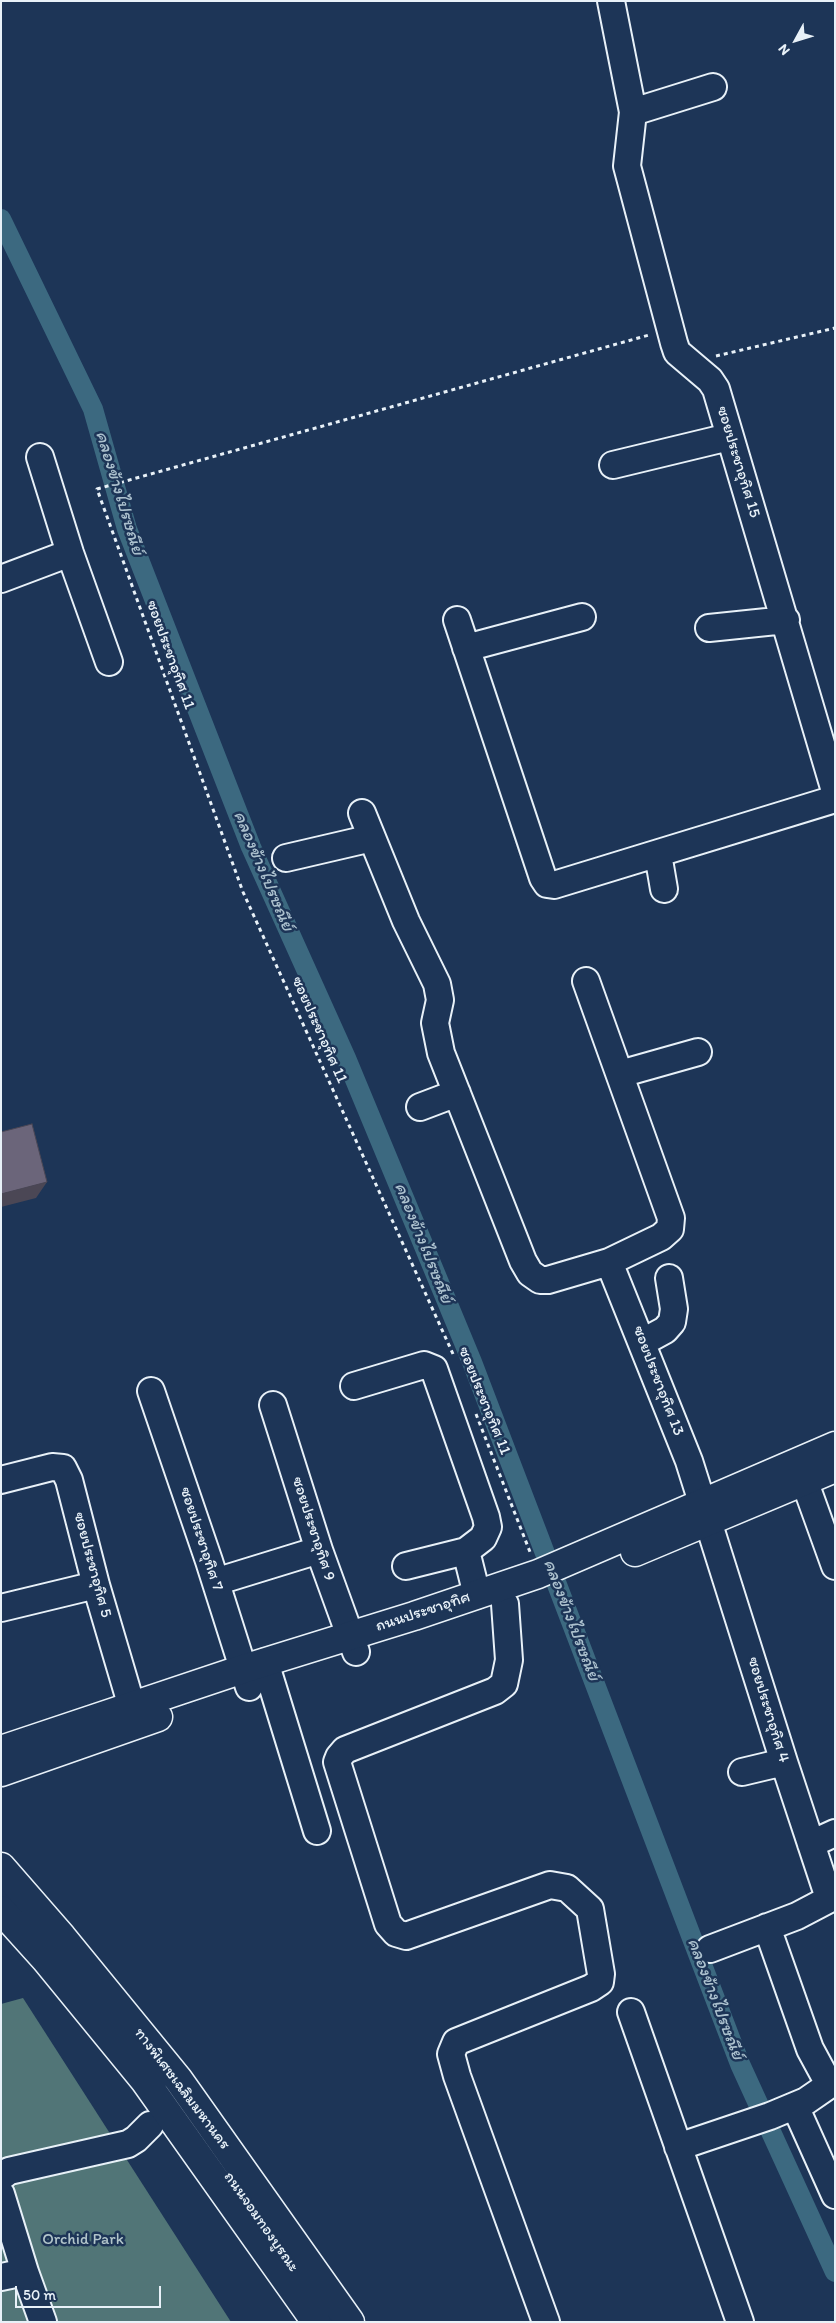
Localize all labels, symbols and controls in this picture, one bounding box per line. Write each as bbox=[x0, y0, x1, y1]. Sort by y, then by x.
north arrow bbox=[771, 15, 821, 65]
text: N bbox=[774, 41, 794, 59]
street label: ซอยประชาอุทิศ 15 bbox=[712, 404, 764, 520]
water label: คลองข้างไปรษณีย์ bbox=[90, 428, 148, 558]
street label: ซอยประชาอุทิศ 11 bbox=[141, 598, 199, 712]
water label: คลองข้างไปรษณีย์ bbox=[228, 808, 298, 934]
street label: ซอยประชาอุทิศ 11 bbox=[287, 974, 351, 1086]
water label: คลองข้างไปรษณีย์ bbox=[389, 1179, 457, 1307]
street label: ซอยประชาอุทิศ 13 bbox=[628, 1323, 688, 1439]
street label: ซอยประชาอุทิศ 11 bbox=[454, 1344, 514, 1458]
street label: ซอยประชาอุทิศ 9 bbox=[287, 1475, 339, 1583]
street label: ซอยประชาอุทิศ 7 bbox=[175, 1485, 227, 1593]
street label: ซอยประชาอุทิศ 5 bbox=[69, 1510, 115, 1620]
water label: คลองข้างไปรษณีย์ bbox=[538, 1556, 604, 1684]
street label: ถนนประชาอุทิศ bbox=[373, 1588, 473, 1636]
street label: ซอยประชาอุทิศ 4 bbox=[743, 1655, 793, 1765]
water label: คลองข้างไปรษณีย์ bbox=[682, 1935, 748, 2063]
street label: ทางพิเศษเฉลิมมหานคร bbox=[130, 2024, 234, 2154]
street label: ถนนจอมทองบูรณะ bbox=[219, 2168, 303, 2276]
park label: Orchid Park bbox=[42, 2230, 124, 2250]
scale bar bbox=[18, 2276, 164, 2308]
text: 50 m bbox=[23, 2286, 56, 2304]

